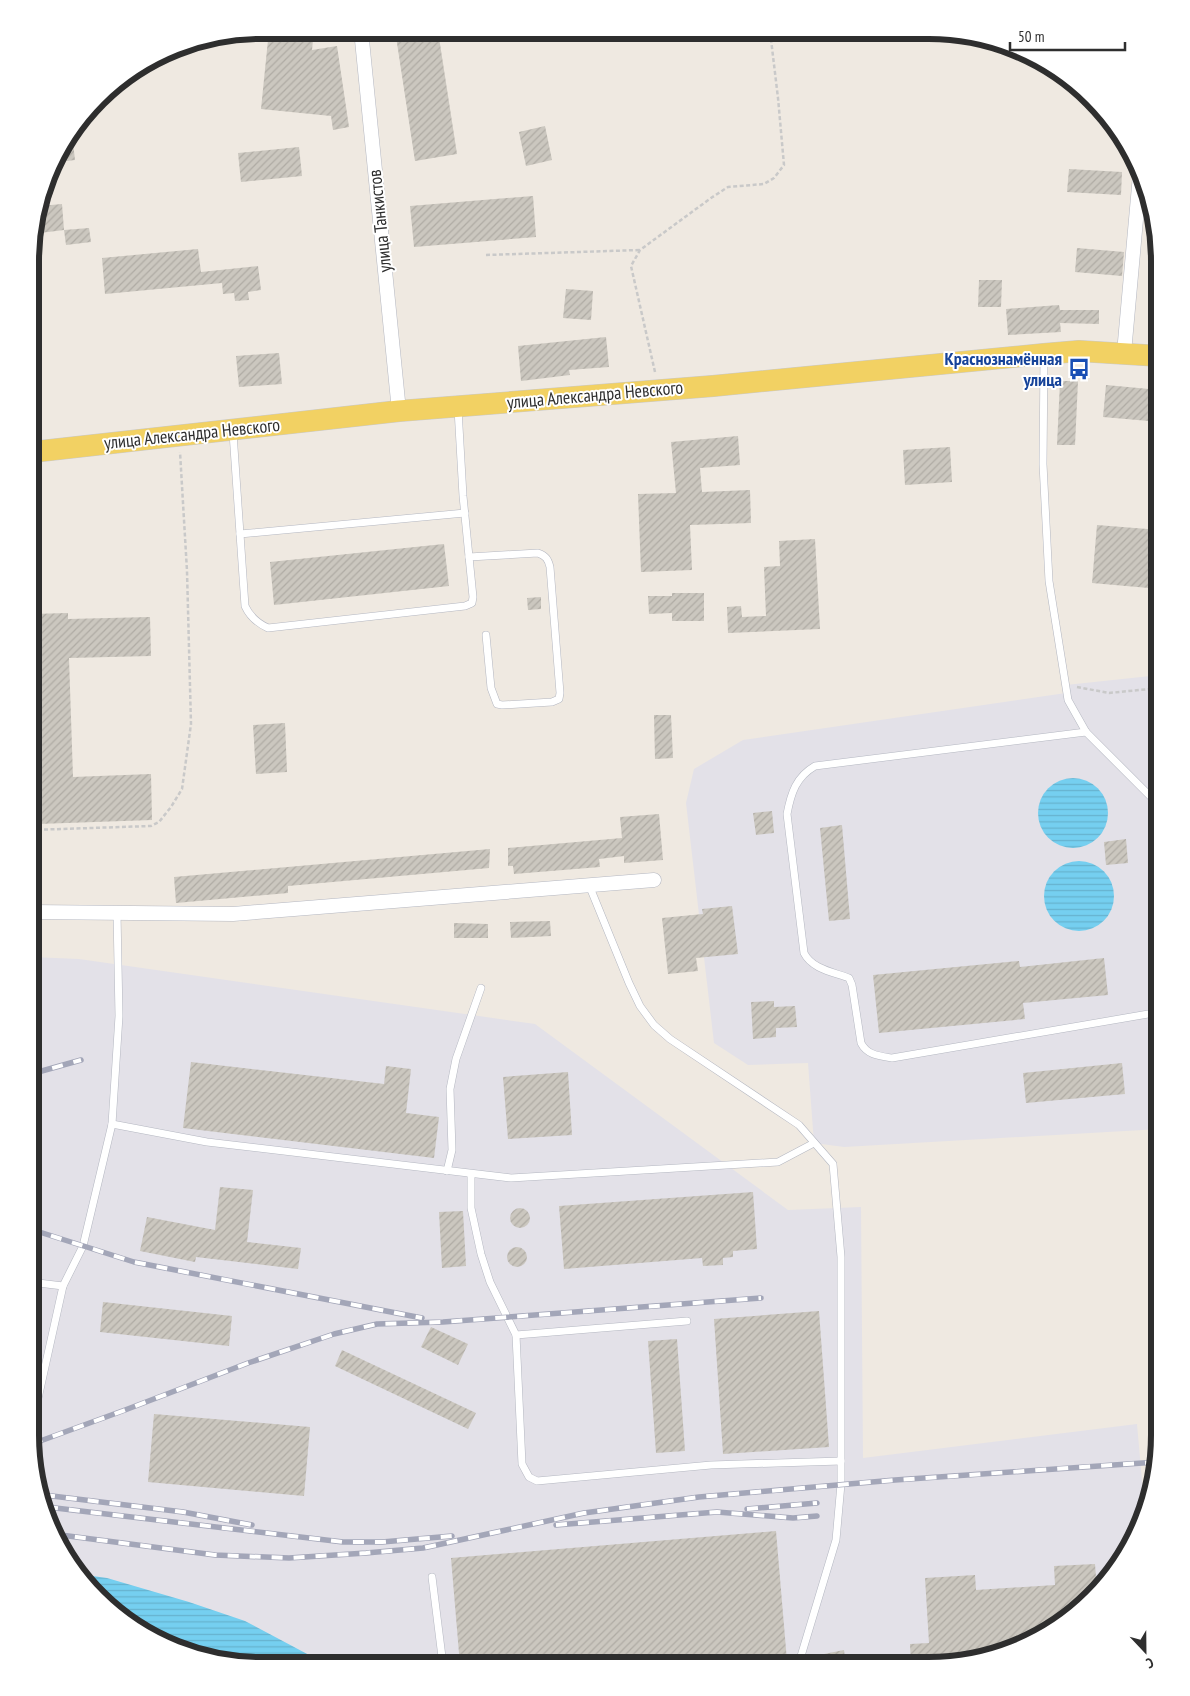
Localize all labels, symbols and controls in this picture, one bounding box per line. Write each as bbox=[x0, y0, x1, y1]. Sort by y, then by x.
scale bar bbox=[1010, 20, 1125, 52]
text: 50 m bbox=[1018, 27, 1044, 46]
street label: улица Танкистов bbox=[363, 168, 396, 274]
place label: Краснознамённая улица bbox=[944, 347, 1062, 391]
bus stop icon: Краснознамённая улица bbox=[1066, 356, 1092, 382]
street label: улица Александра Невского bbox=[506, 375, 684, 414]
street label: улица Александра Невского bbox=[103, 413, 281, 454]
north arrow bbox=[1120, 1626, 1170, 1676]
text: С bbox=[1143, 1654, 1156, 1673]

